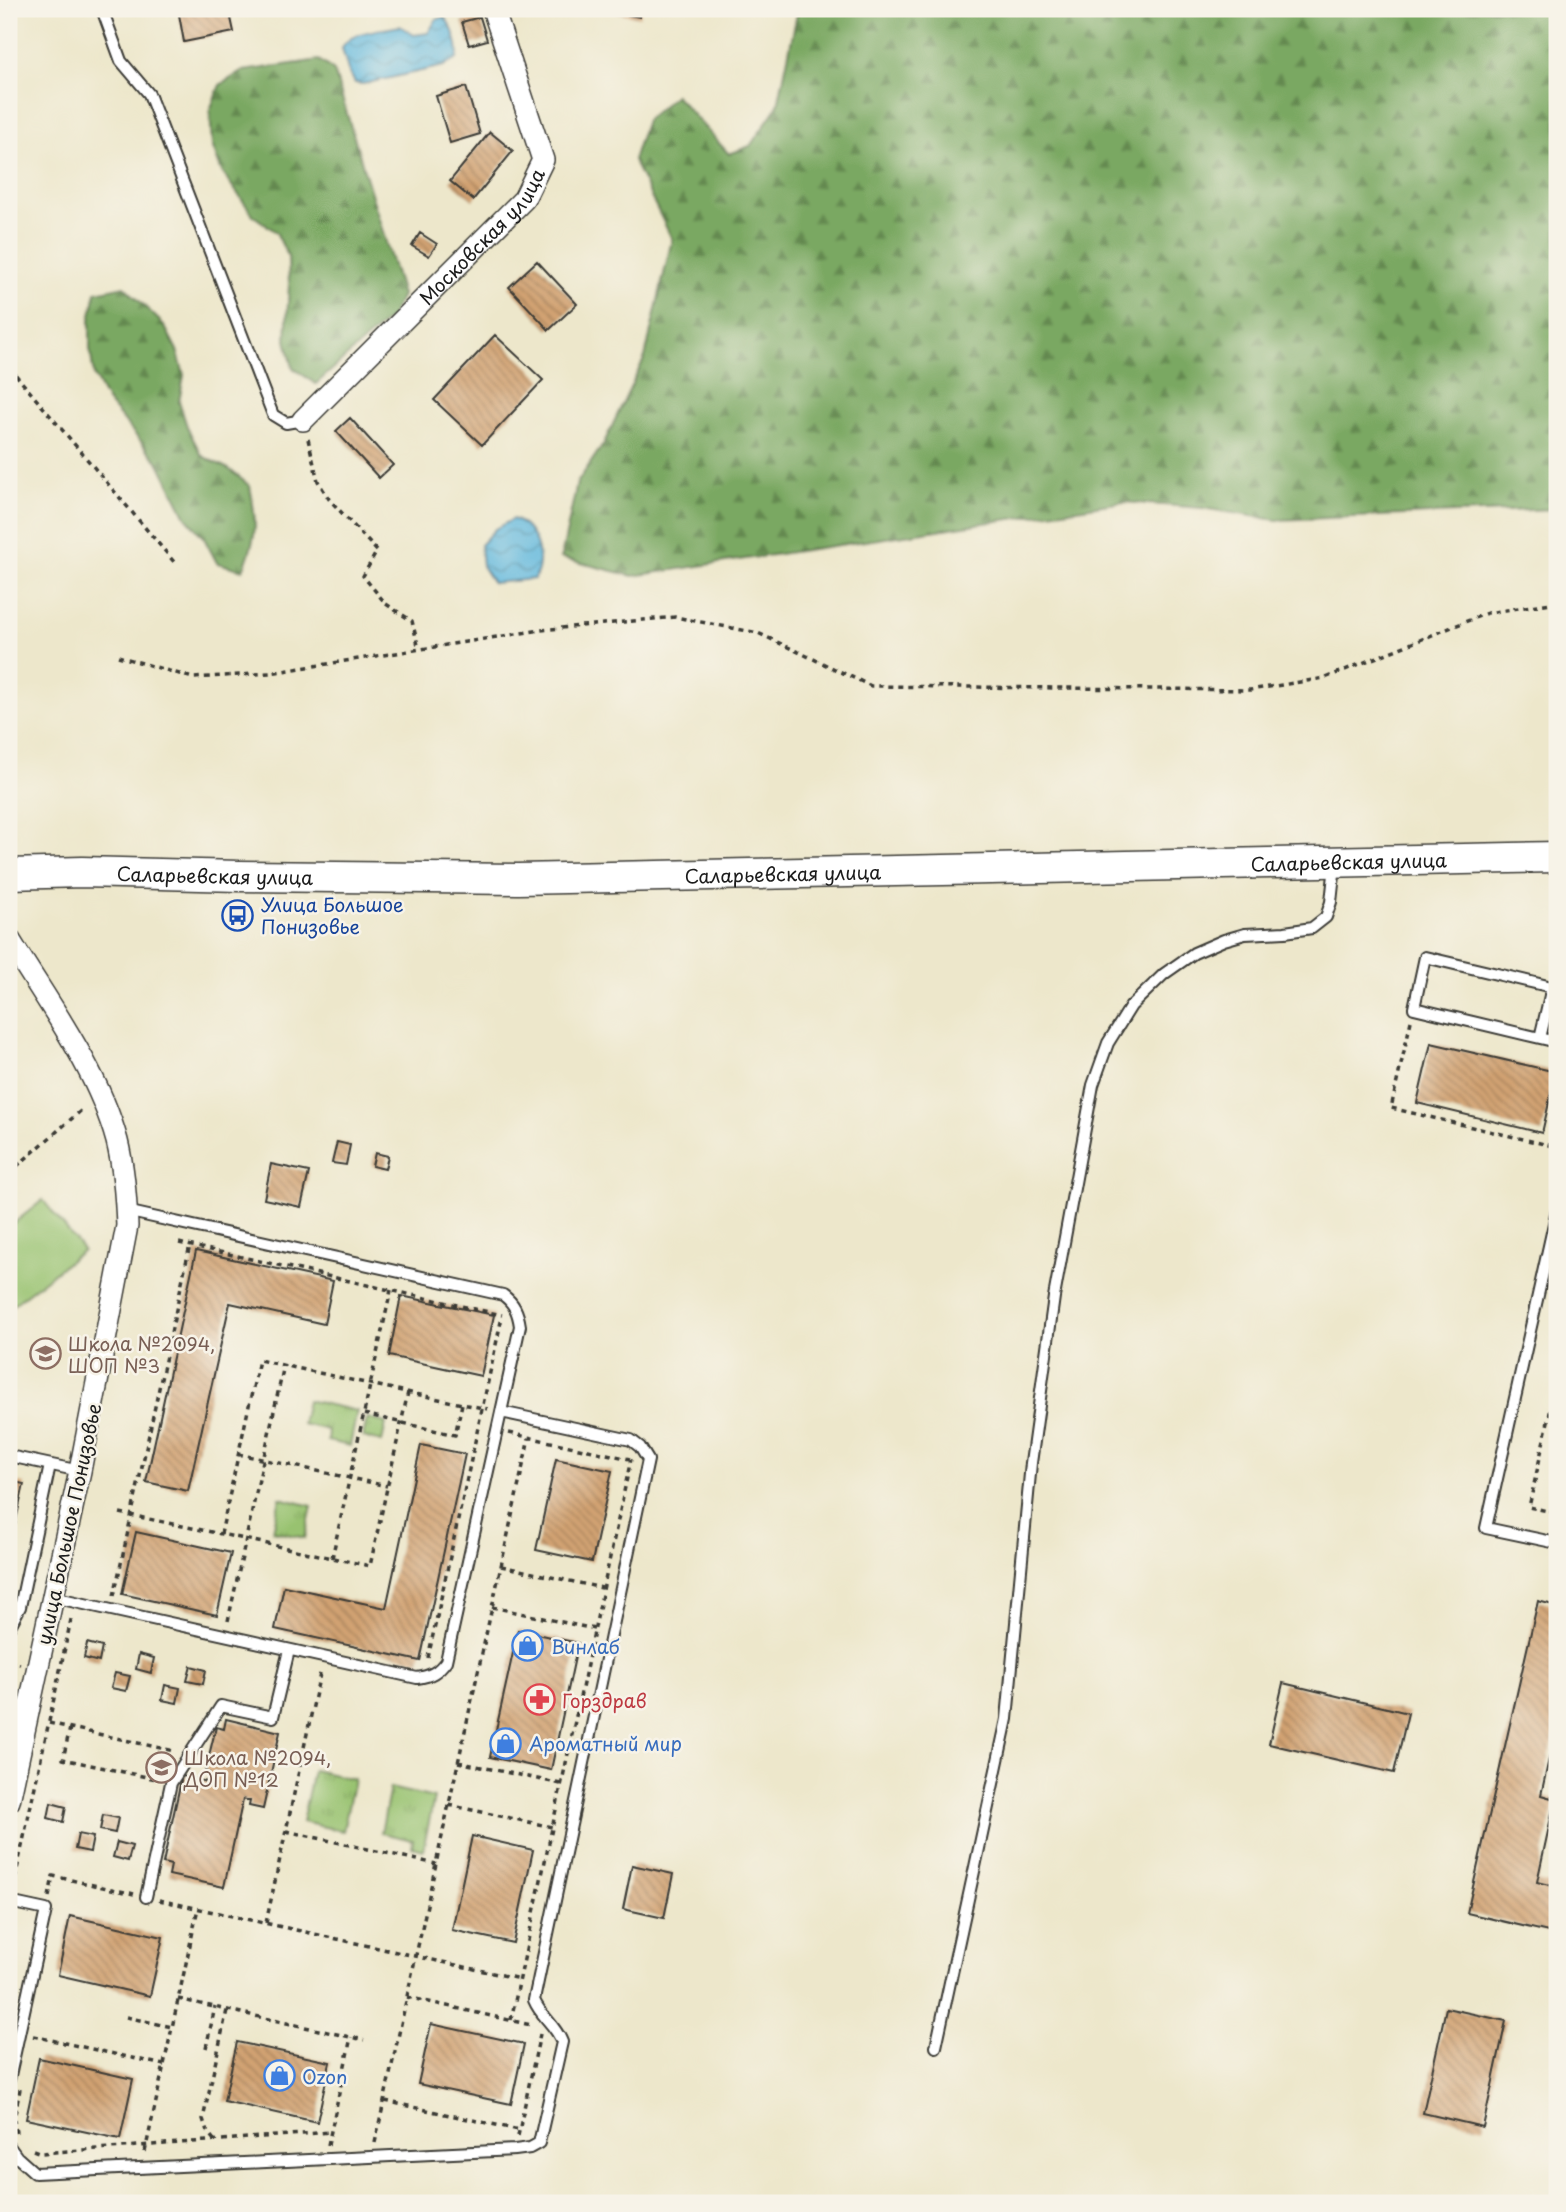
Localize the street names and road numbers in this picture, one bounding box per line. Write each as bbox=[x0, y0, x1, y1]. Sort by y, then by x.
street label: Московская улица bbox=[412, 163, 551, 311]
street label: Саларьевская улица bbox=[1250, 845, 1447, 877]
street label: Саларьевская улица bbox=[684, 857, 881, 889]
street label: Саларьевская улица bbox=[116, 859, 313, 891]
street label: улица Большое Понизовье bbox=[29, 1401, 107, 1647]

